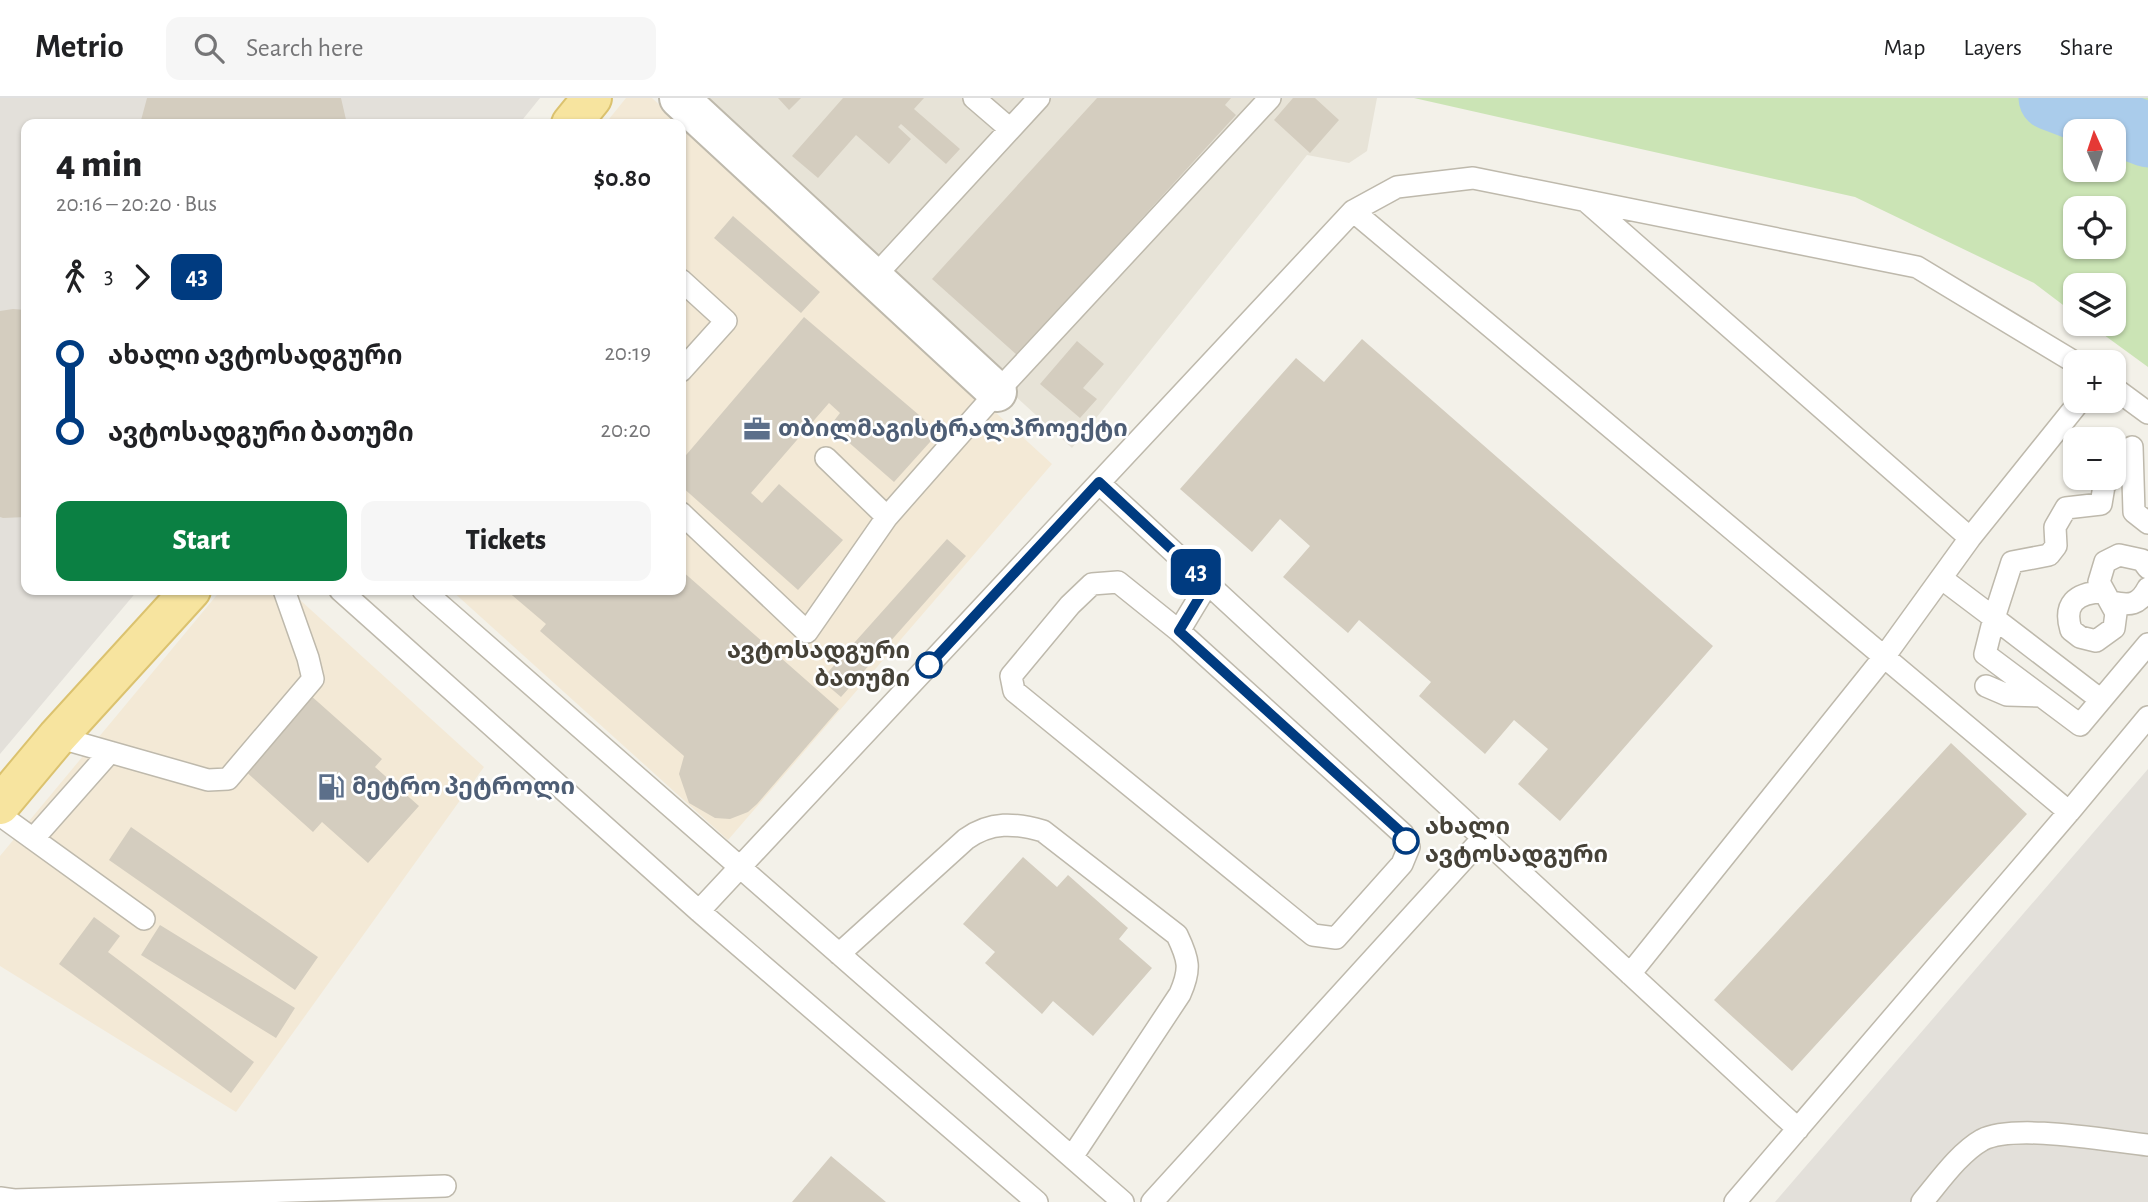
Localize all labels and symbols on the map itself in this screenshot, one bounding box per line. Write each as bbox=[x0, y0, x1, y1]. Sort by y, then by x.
north arrow bbox=[2063, 119, 2126, 182]
office icon: თბილმაგისტრალპროექტი bbox=[742, 414, 772, 444]
place label: თბილმაგისტრალპროექტი bbox=[778, 417, 1128, 442]
line badge: 43 bbox=[1164, 549, 1228, 595]
place label: ავტოსადგური ბათუმი bbox=[727, 639, 910, 692]
marker: ავტოსადგური ბათუმი bbox=[916, 652, 942, 678]
fuel station icon: მეტრო პეტროლი bbox=[316, 772, 346, 802]
place label: მეტრო პეტროლი bbox=[352, 775, 575, 800]
place label: ახალი ავტოსადგური bbox=[1425, 815, 1608, 869]
marker: ახალი ავტოსადგური bbox=[1393, 828, 1419, 854]

